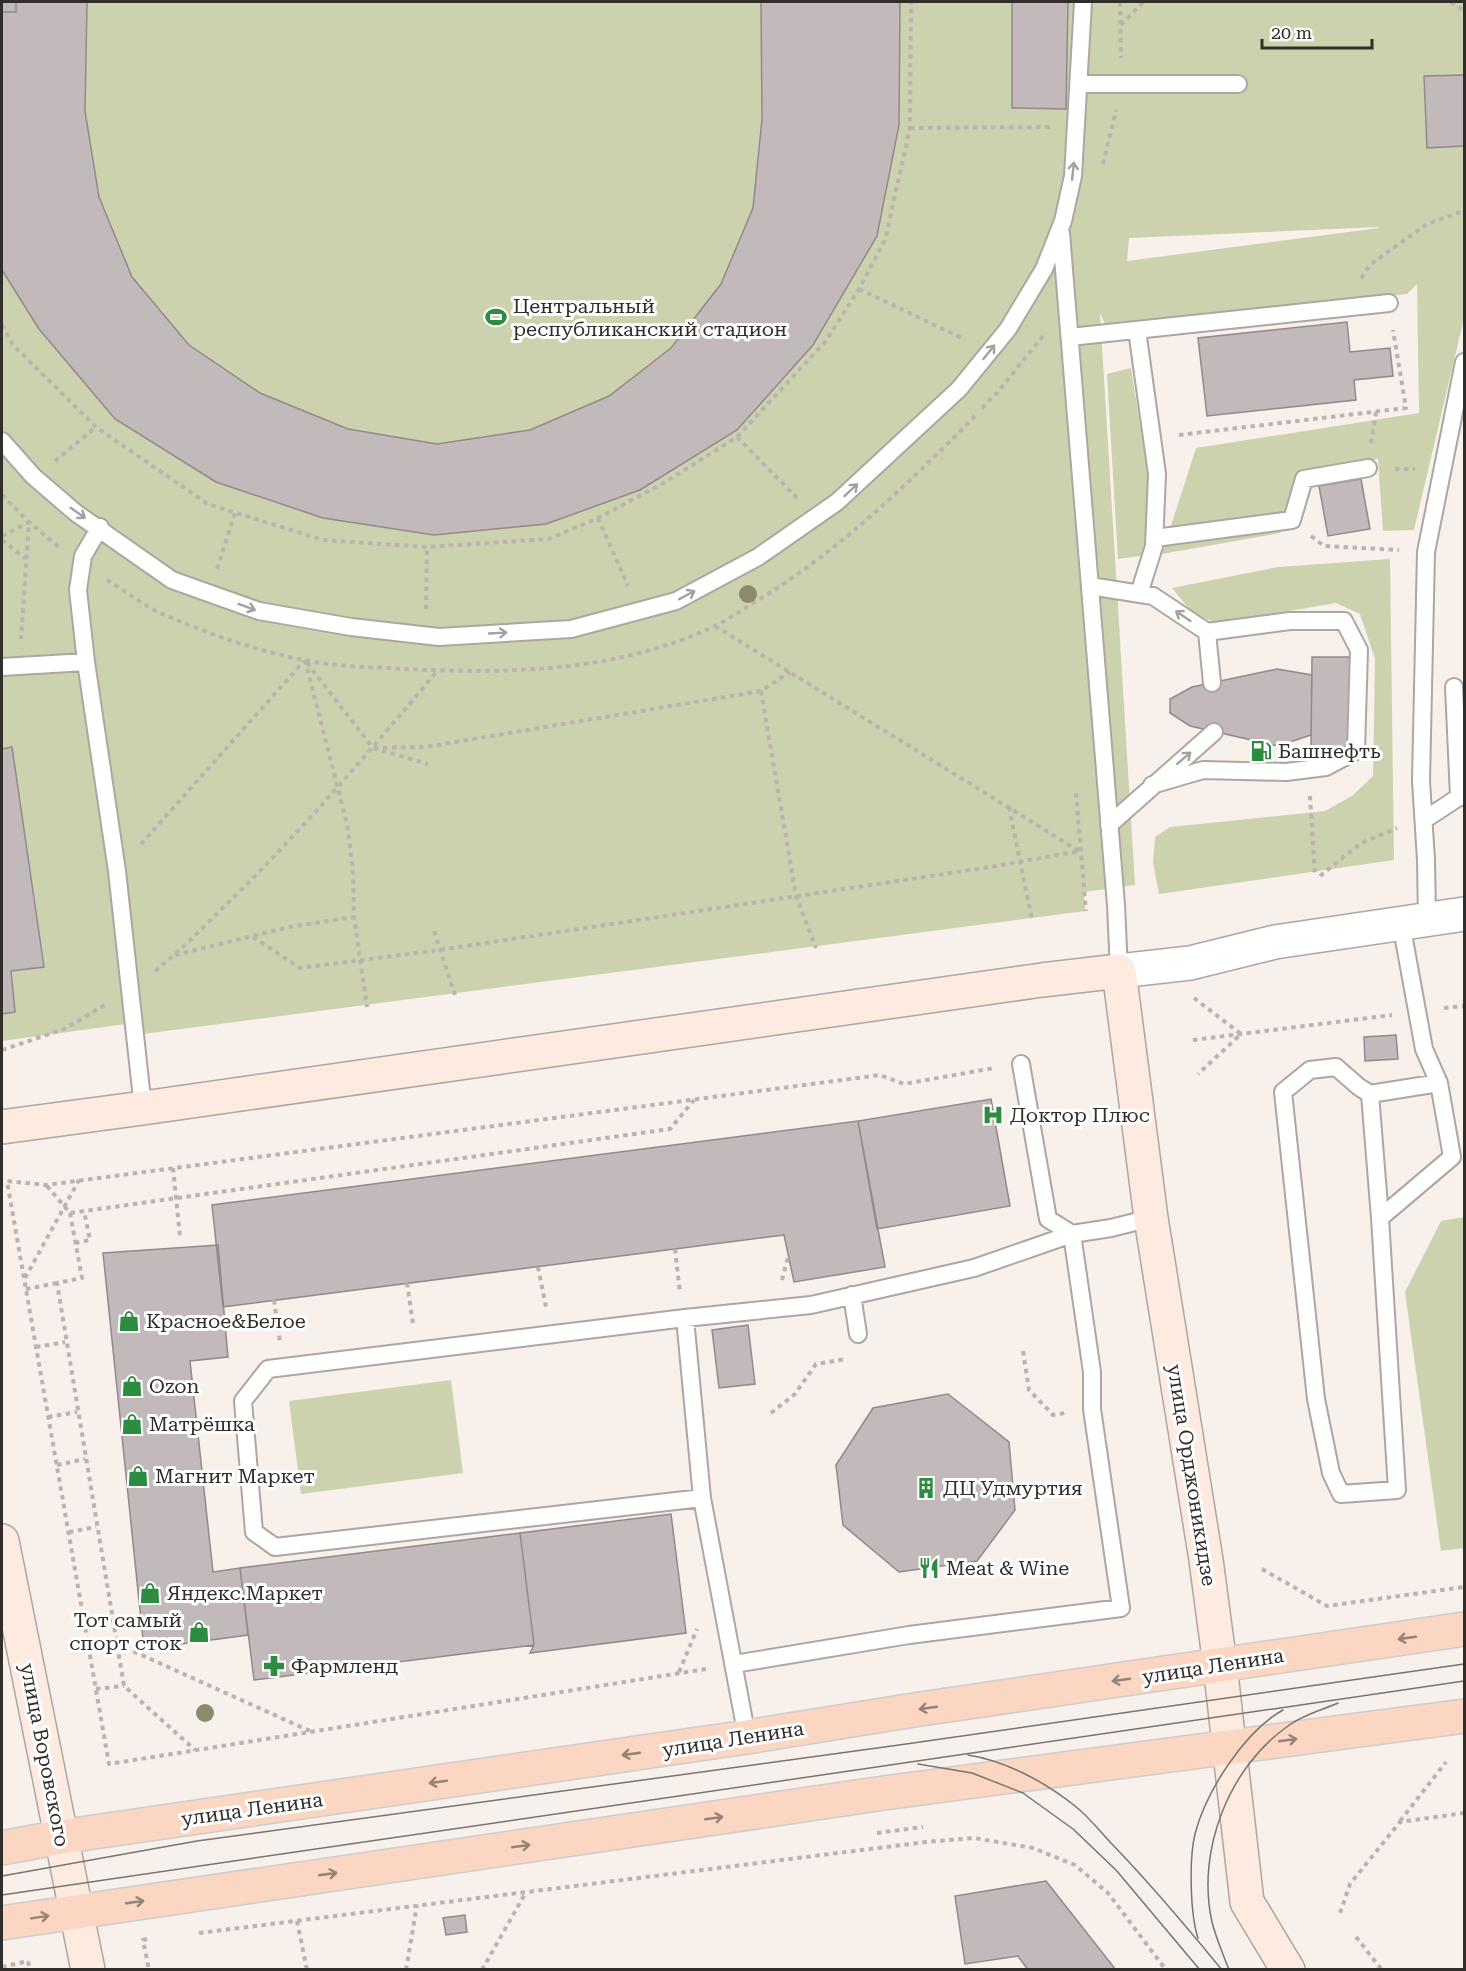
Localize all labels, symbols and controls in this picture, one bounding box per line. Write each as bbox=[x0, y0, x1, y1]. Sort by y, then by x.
scale bar bbox=[1262, 12, 1372, 50]
text: 20 m bbox=[1271, 22, 1312, 43]
one-way arrow bbox=[1068, 162, 1079, 181]
place label: Центральный республиканский стадион bbox=[513, 294, 787, 341]
sports icon: Центральный республиканский стадион bbox=[484, 305, 508, 329]
one-way arrow bbox=[982, 344, 995, 360]
one-way arrow bbox=[843, 483, 858, 497]
one-way arrow bbox=[70, 507, 86, 519]
one-way arrow bbox=[678, 589, 696, 600]
one-way arrow bbox=[237, 602, 256, 613]
one-way arrow bbox=[1175, 610, 1191, 622]
one-way arrow bbox=[487, 628, 507, 639]
fuel station icon: Башнефть bbox=[1249, 739, 1273, 763]
place label: Башнефть bbox=[1278, 739, 1381, 763]
one-way arrow bbox=[1176, 751, 1191, 765]
hospital icon: Доктор Плюс bbox=[981, 1103, 1005, 1127]
place label: Доктор Плюс bbox=[1010, 1103, 1150, 1127]
shop icon: Красное&Белое bbox=[117, 1309, 141, 1333]
place label: Красное&Белое bbox=[146, 1309, 306, 1333]
street label: улица Орджоникидзе bbox=[1163, 1362, 1221, 1588]
shop icon: Ozon bbox=[120, 1374, 144, 1398]
place label: Ozon bbox=[149, 1374, 200, 1398]
shop icon: Матрёшка bbox=[120, 1412, 144, 1436]
place label: Матрёшка bbox=[149, 1412, 255, 1436]
shop icon: Магнит Маркет bbox=[126, 1464, 150, 1488]
place label: Магнит Маркет bbox=[155, 1464, 315, 1488]
building icon: ДЦ Удмуртия bbox=[914, 1476, 938, 1500]
place label: ДЦ Удмуртия bbox=[943, 1476, 1083, 1500]
restaurant icon: Meat & Wine bbox=[917, 1556, 941, 1580]
place label: Meat & Wine bbox=[946, 1556, 1069, 1580]
shop icon: Яндекс.Маркет bbox=[138, 1581, 162, 1605]
place label: Яндекс.Маркет bbox=[167, 1581, 323, 1605]
place label: Тот самый спорт сток bbox=[69, 1608, 182, 1655]
shop icon: Тот самый спорт сток bbox=[187, 1620, 211, 1644]
one-way arrow bbox=[1397, 1632, 1417, 1643]
street label: улица Ленина bbox=[1141, 1643, 1286, 1689]
pharmacy icon: Фармленд bbox=[262, 1654, 286, 1678]
place label: Фармленд bbox=[291, 1654, 398, 1678]
street label: улица Воровского bbox=[15, 1661, 75, 1849]
one-way arrow bbox=[1111, 1675, 1131, 1686]
one-way arrow bbox=[919, 1703, 938, 1714]
street label: улица Ленина bbox=[661, 1716, 806, 1762]
one-way arrow bbox=[1278, 1734, 1298, 1745]
one-way arrow bbox=[622, 1749, 642, 1760]
one-way arrow bbox=[429, 1777, 449, 1788]
street label: улица Ленина bbox=[180, 1787, 325, 1831]
one-way arrow bbox=[704, 1812, 724, 1823]
one-way arrow bbox=[511, 1841, 531, 1852]
one-way arrow bbox=[318, 1869, 338, 1880]
one-way arrow bbox=[125, 1897, 145, 1908]
one-way arrow bbox=[29, 1911, 49, 1922]

